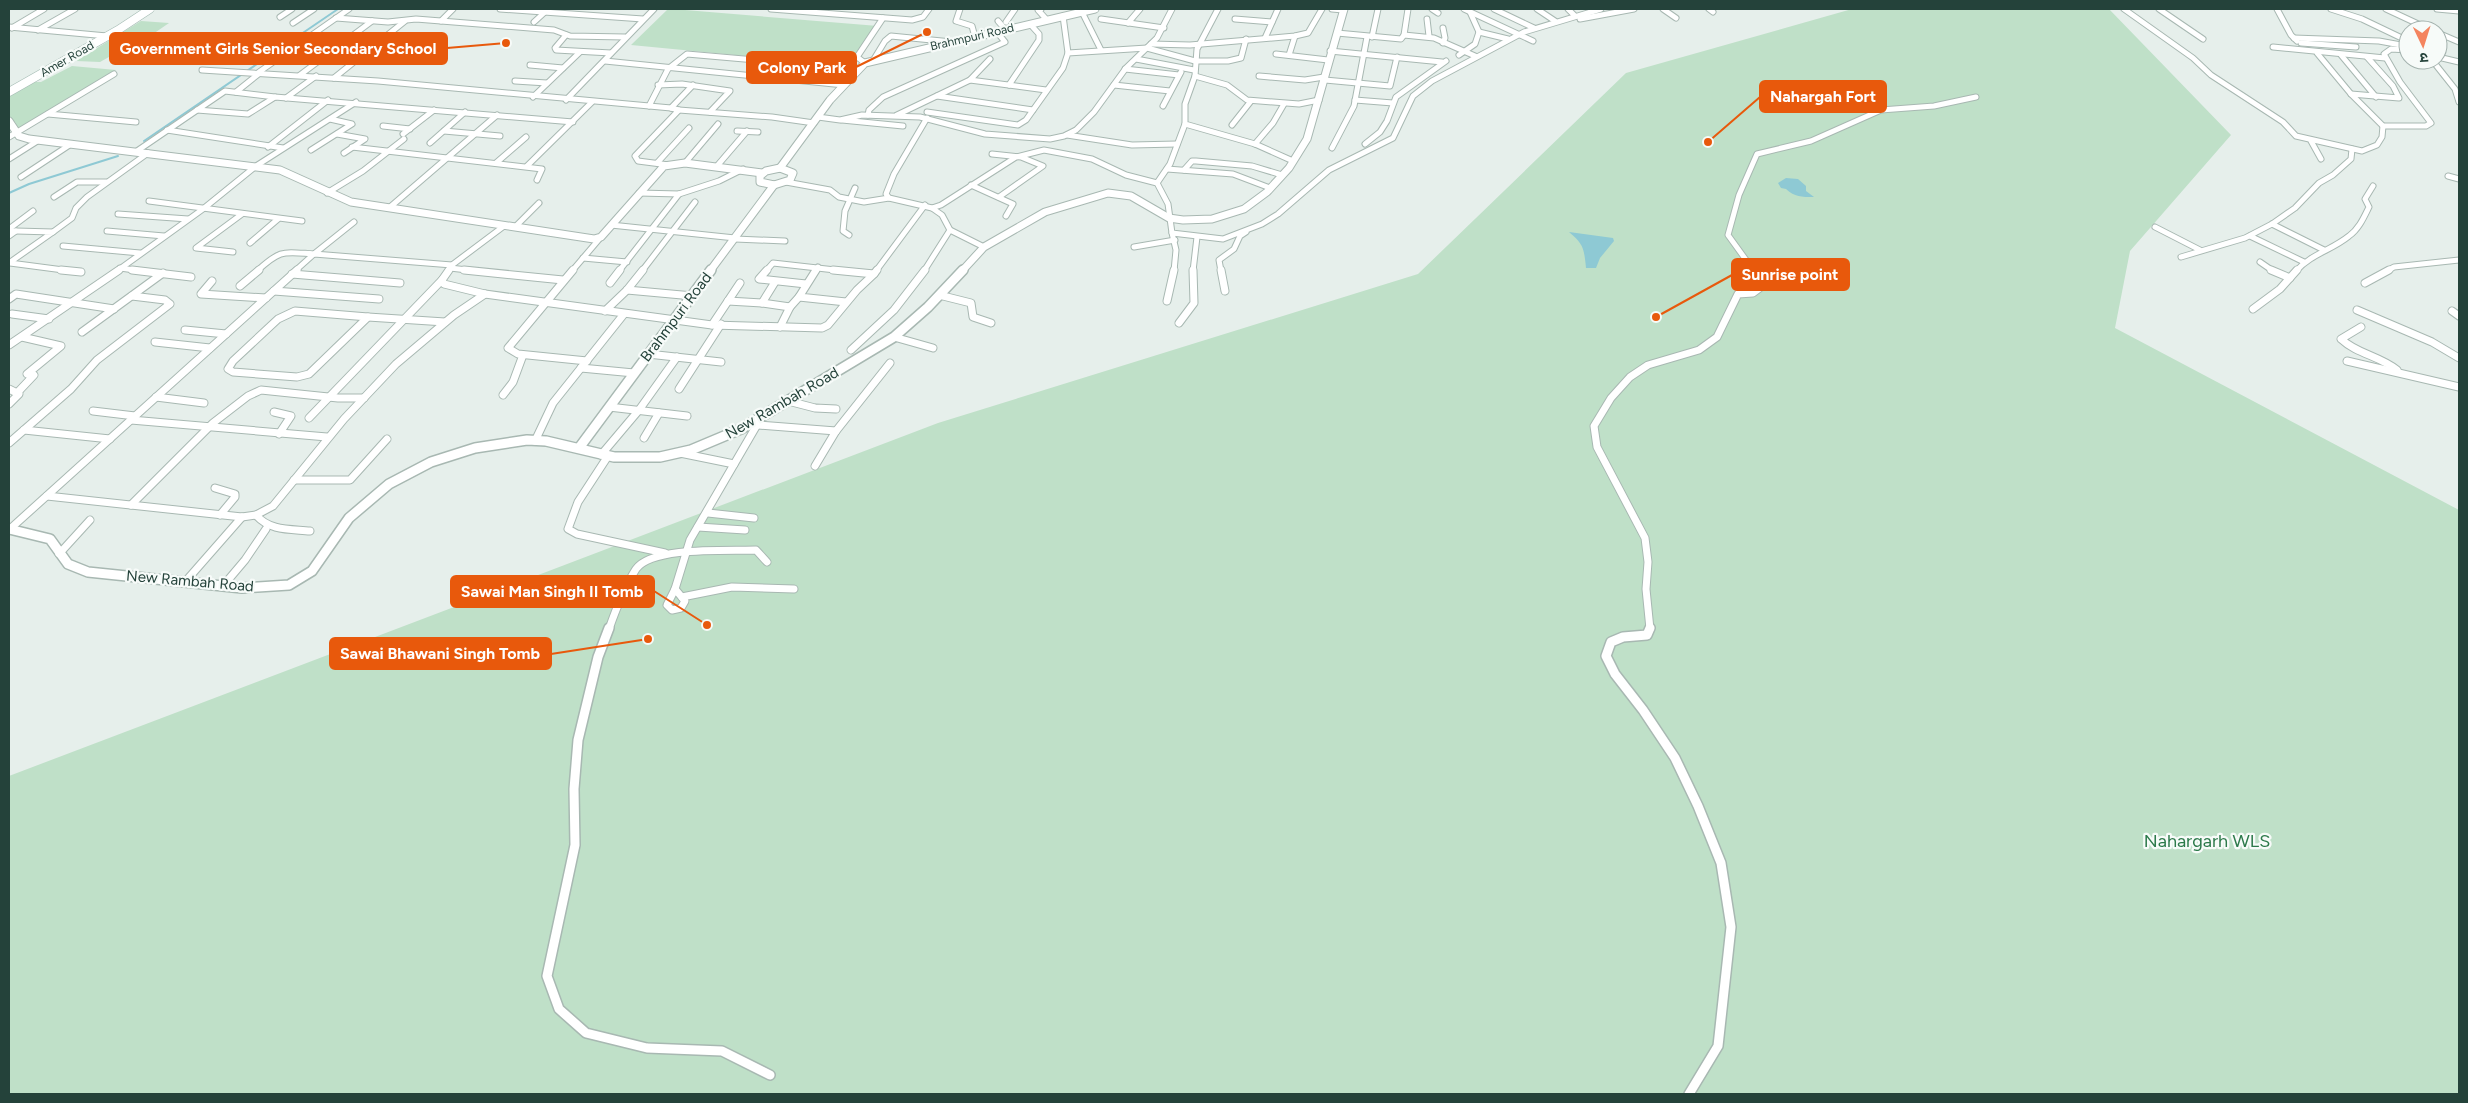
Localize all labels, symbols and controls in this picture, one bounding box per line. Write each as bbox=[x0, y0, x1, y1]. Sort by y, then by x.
north arrow bbox=[2398, 20, 2448, 70]
street label: Brahmpuri Road bbox=[929, 21, 1015, 53]
callout: Government Girls Senior Secondary School bbox=[110, 33, 447, 64]
street label: Amer Road bbox=[38, 38, 96, 80]
text: Government Girls Senior Secondary School bbox=[120, 39, 437, 58]
text: उ bbox=[2418, 49, 2429, 66]
callout: Colony Park bbox=[747, 52, 856, 83]
text: Colony Park bbox=[758, 58, 847, 77]
callout: Nahargah Fort bbox=[1760, 81, 1886, 112]
text: Nahargah Fort bbox=[1770, 87, 1876, 106]
callout: Sunrise point bbox=[1732, 259, 1849, 290]
text: Sunrise point bbox=[1742, 265, 1838, 284]
street label: Brahmpuri Road bbox=[637, 269, 715, 365]
street label: New Rambah Road bbox=[722, 363, 842, 443]
street label: New Rambah Road bbox=[125, 566, 255, 596]
callout: Sawai Man Singh II Tomb bbox=[451, 576, 654, 607]
text: Sawai Man Singh II Tomb bbox=[461, 582, 644, 601]
callout: Sawai Bhawani Singh Tomb bbox=[330, 638, 551, 669]
text: Sawai Bhawani Singh Tomb bbox=[340, 644, 541, 663]
park label: Nahargarh WLS bbox=[2144, 830, 2270, 852]

